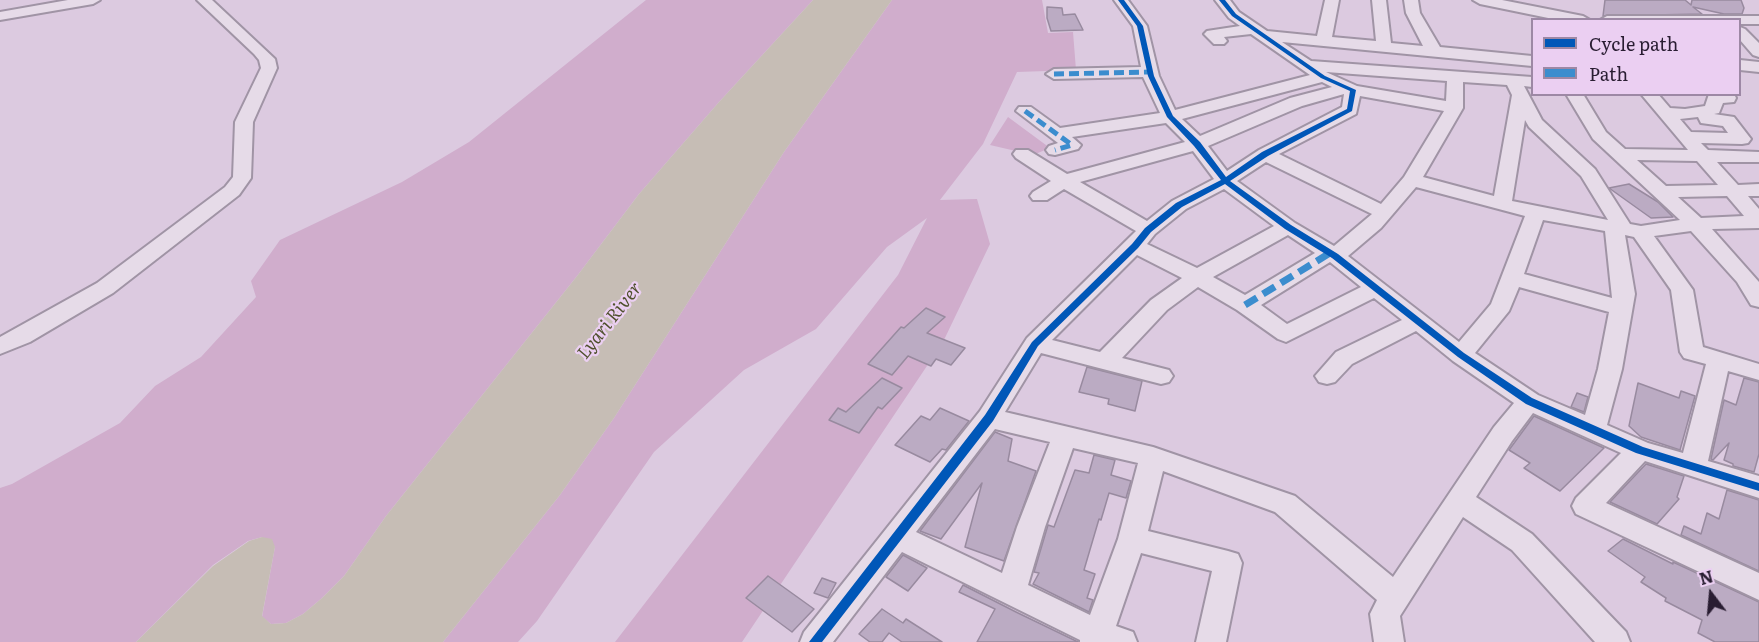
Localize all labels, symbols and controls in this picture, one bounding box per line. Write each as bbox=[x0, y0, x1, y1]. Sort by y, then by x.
legend bbox=[1531, 18, 1741, 96]
text: Cycle path bbox=[1589, 30, 1678, 57]
text: Path bbox=[1589, 60, 1628, 87]
water label: Lyari River bbox=[573, 278, 647, 364]
text: N bbox=[1696, 563, 1716, 590]
north arrow bbox=[1681, 564, 1741, 624]

